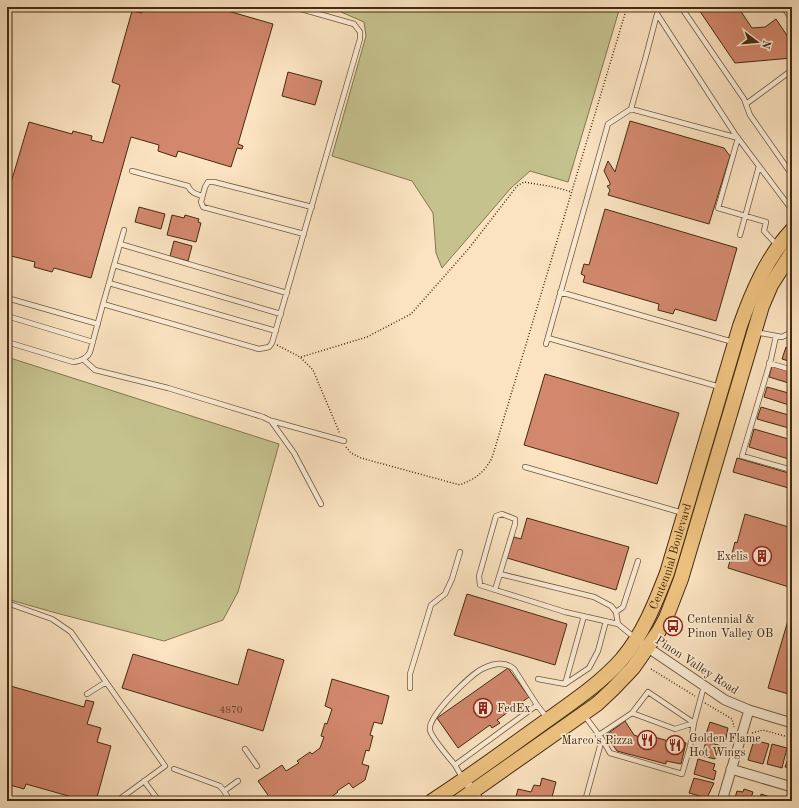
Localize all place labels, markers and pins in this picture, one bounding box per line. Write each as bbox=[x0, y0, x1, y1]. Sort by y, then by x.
building icon: Exelis bbox=[751, 545, 773, 567]
place label: Exelis bbox=[717, 551, 748, 563]
place label: Centennial & Pinon Valley OB bbox=[687, 614, 773, 640]
bus stop icon: Centennial & Pinon Valley OB bbox=[662, 615, 684, 637]
building icon: FedEx bbox=[472, 697, 494, 719]
place label: FedEx bbox=[497, 703, 531, 715]
restaurant icon: Marco's Pizza bbox=[636, 729, 658, 751]
place label: Golden Flame Hot Wings bbox=[689, 733, 761, 759]
restaurant icon: Golden Flame Hot Wings bbox=[664, 734, 686, 756]
place label: Marco's Pizza bbox=[562, 735, 633, 747]

